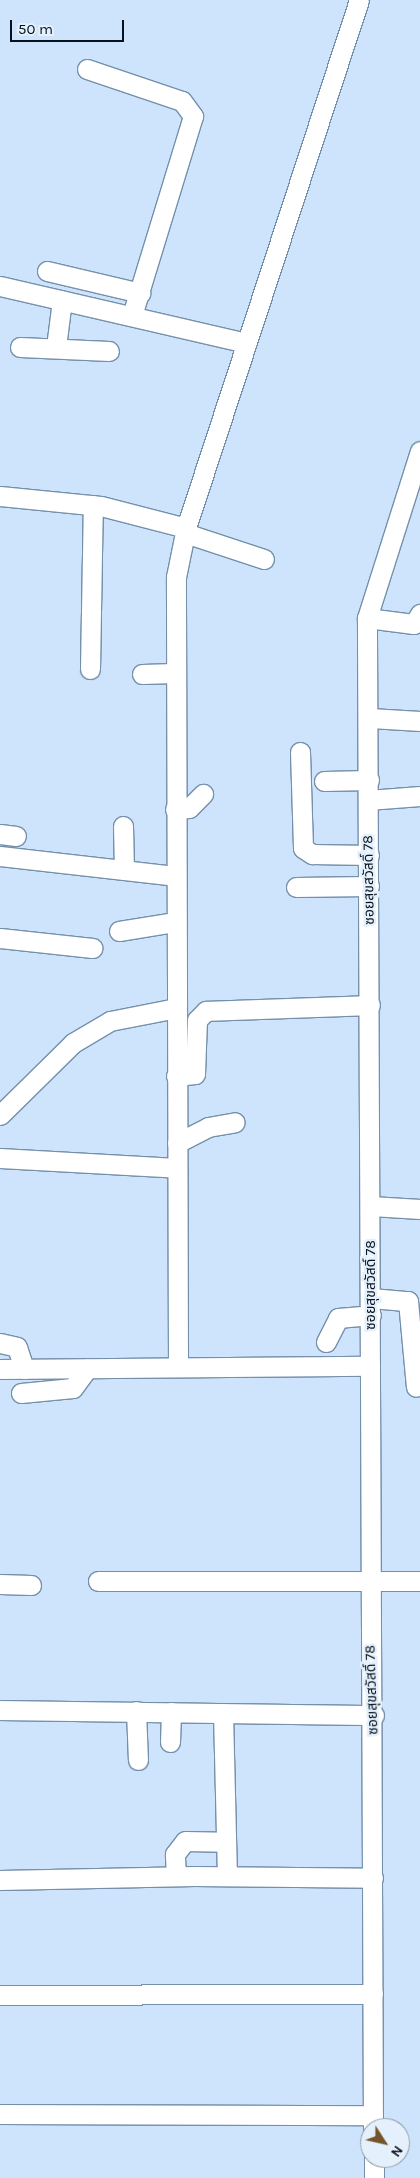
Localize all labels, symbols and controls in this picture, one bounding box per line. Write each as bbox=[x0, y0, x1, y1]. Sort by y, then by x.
scale bar bbox=[12, 10, 126, 42]
text: 50 m bbox=[18, 20, 53, 38]
street label: ซอยสุขสวัสดิ์ 78 bbox=[360, 835, 378, 925]
street label: ซอยสุขสวัสดิ์ 78 bbox=[363, 1240, 379, 1330]
street label: ซอยสุขสวัสดิ์ 78 bbox=[362, 1645, 382, 1735]
north arrow bbox=[360, 2118, 410, 2168]
text: N bbox=[387, 2142, 407, 2160]

